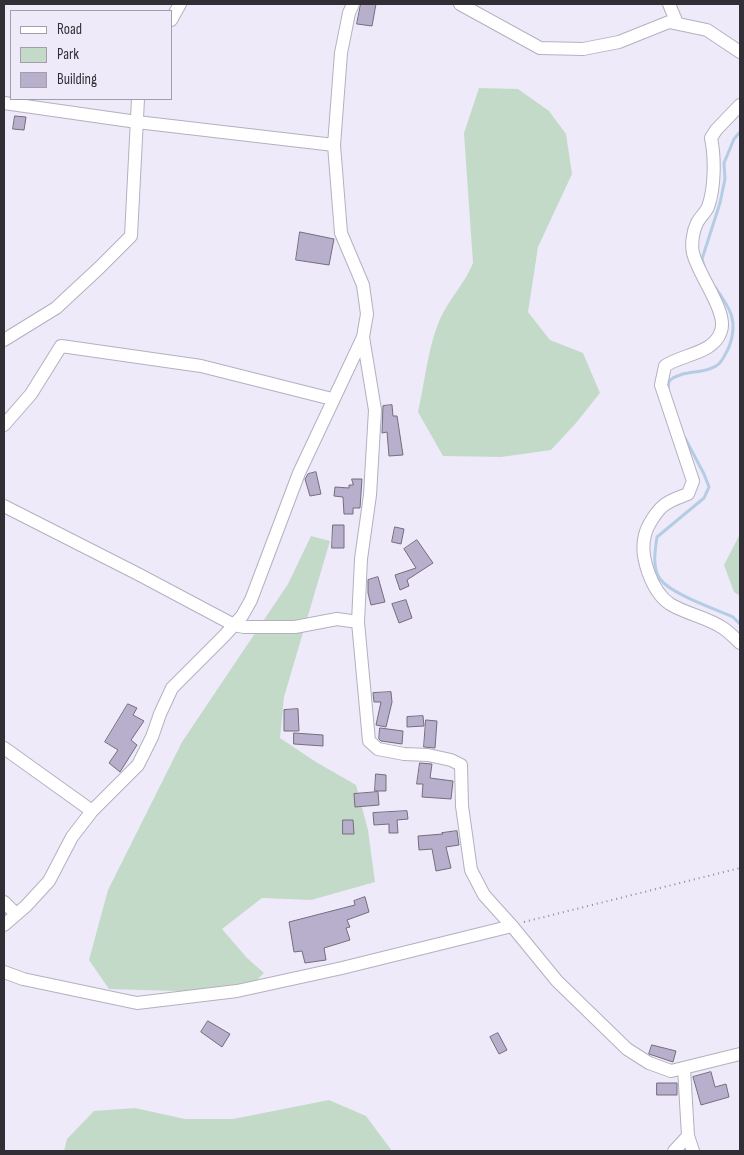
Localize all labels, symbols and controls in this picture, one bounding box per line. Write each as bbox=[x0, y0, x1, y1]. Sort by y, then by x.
legend bbox=[10, 10, 172, 100]
text: Road bbox=[57, 20, 82, 39]
text: Park bbox=[57, 45, 79, 64]
text: Building bbox=[57, 70, 97, 89]

